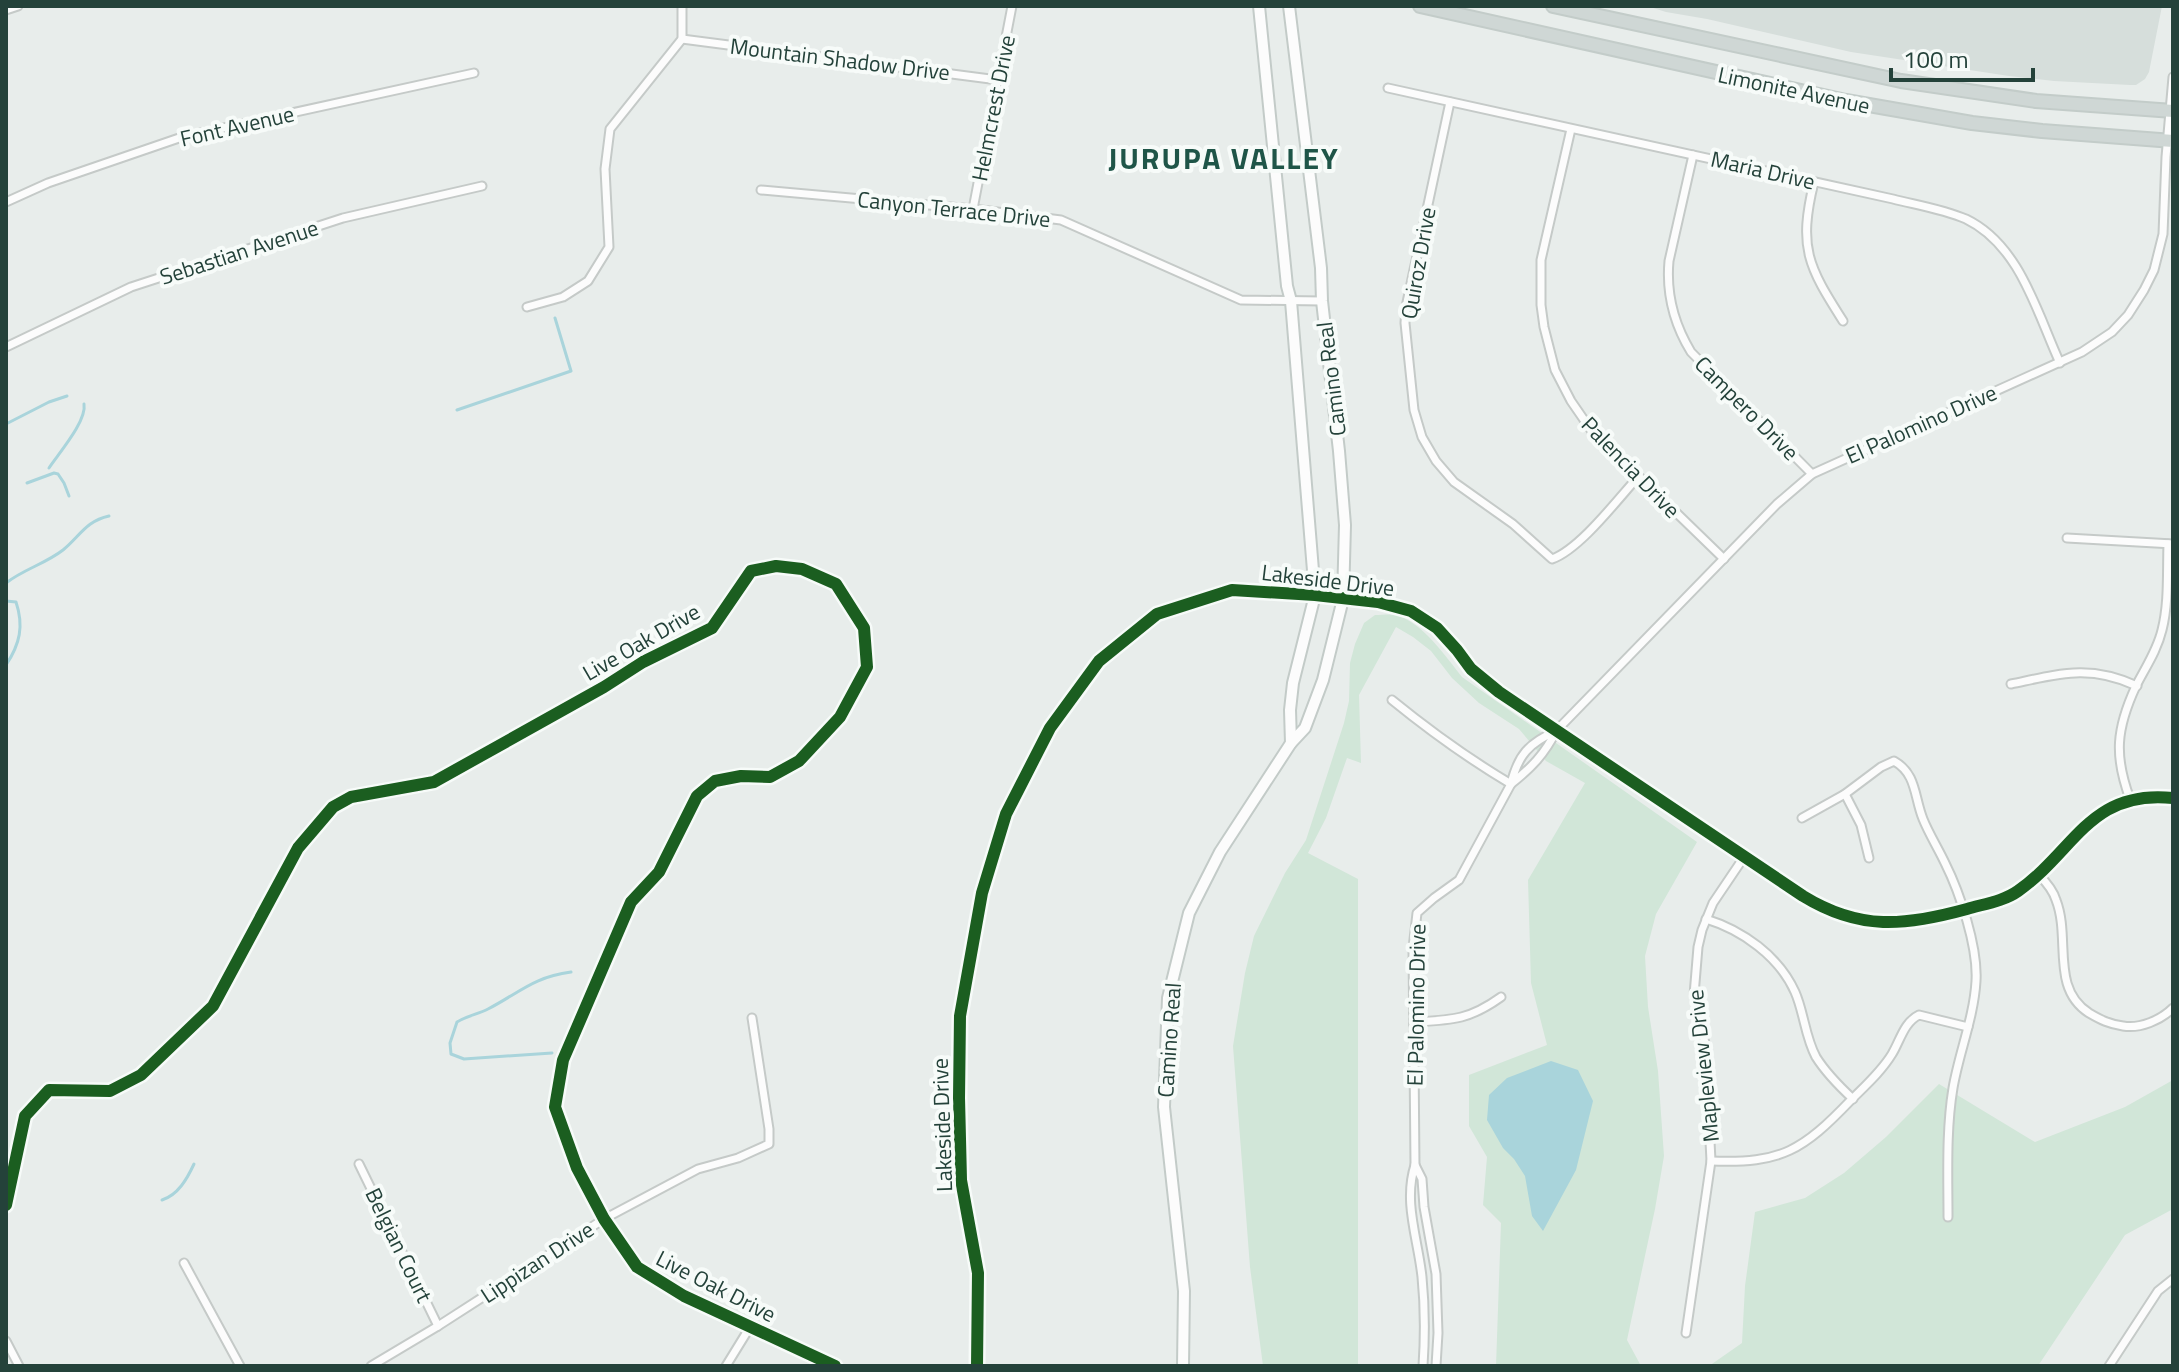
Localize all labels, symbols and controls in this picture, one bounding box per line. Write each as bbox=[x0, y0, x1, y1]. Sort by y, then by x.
street label: Mountain Shadow Drive bbox=[728, 29, 952, 89]
street label: Helmcrest Drive bbox=[962, 32, 1024, 184]
scale bar bbox=[1891, 32, 2033, 82]
text: 100 m bbox=[1903, 41, 1969, 77]
street label: Limonite Avenue bbox=[1715, 57, 1873, 123]
street label: Font Avenue bbox=[177, 96, 297, 156]
district label: JURUPA VALLEY bbox=[1108, 135, 1340, 181]
street label: Maria Drive bbox=[1708, 142, 1818, 198]
street label: Canyon Terrace Drive bbox=[856, 182, 1052, 236]
street label: Quiroz Drive bbox=[1391, 204, 1445, 322]
street label: Sebastian Avenue bbox=[155, 210, 323, 294]
street label: Camino Real bbox=[1307, 320, 1355, 438]
street label: Campero Drive bbox=[1687, 348, 1807, 468]
street label: El Palomino Drive bbox=[1840, 375, 2002, 473]
street label: Palencia Drive bbox=[1573, 408, 1689, 526]
street label: Lakeside Drive bbox=[1260, 555, 1396, 605]
street label: Live Oak Drive bbox=[576, 595, 706, 689]
street label: El Palomino Drive bbox=[1398, 924, 1434, 1086]
street label: Camino Real bbox=[1148, 981, 1190, 1099]
street label: Mapleview Drive bbox=[1678, 988, 1728, 1144]
street label: Lakeside Drive bbox=[923, 1058, 961, 1192]
street label: Belgian Court bbox=[357, 1182, 442, 1308]
street label: Lippizan Drive bbox=[474, 1213, 600, 1311]
street label: Live Oak Drive bbox=[650, 1241, 782, 1331]

